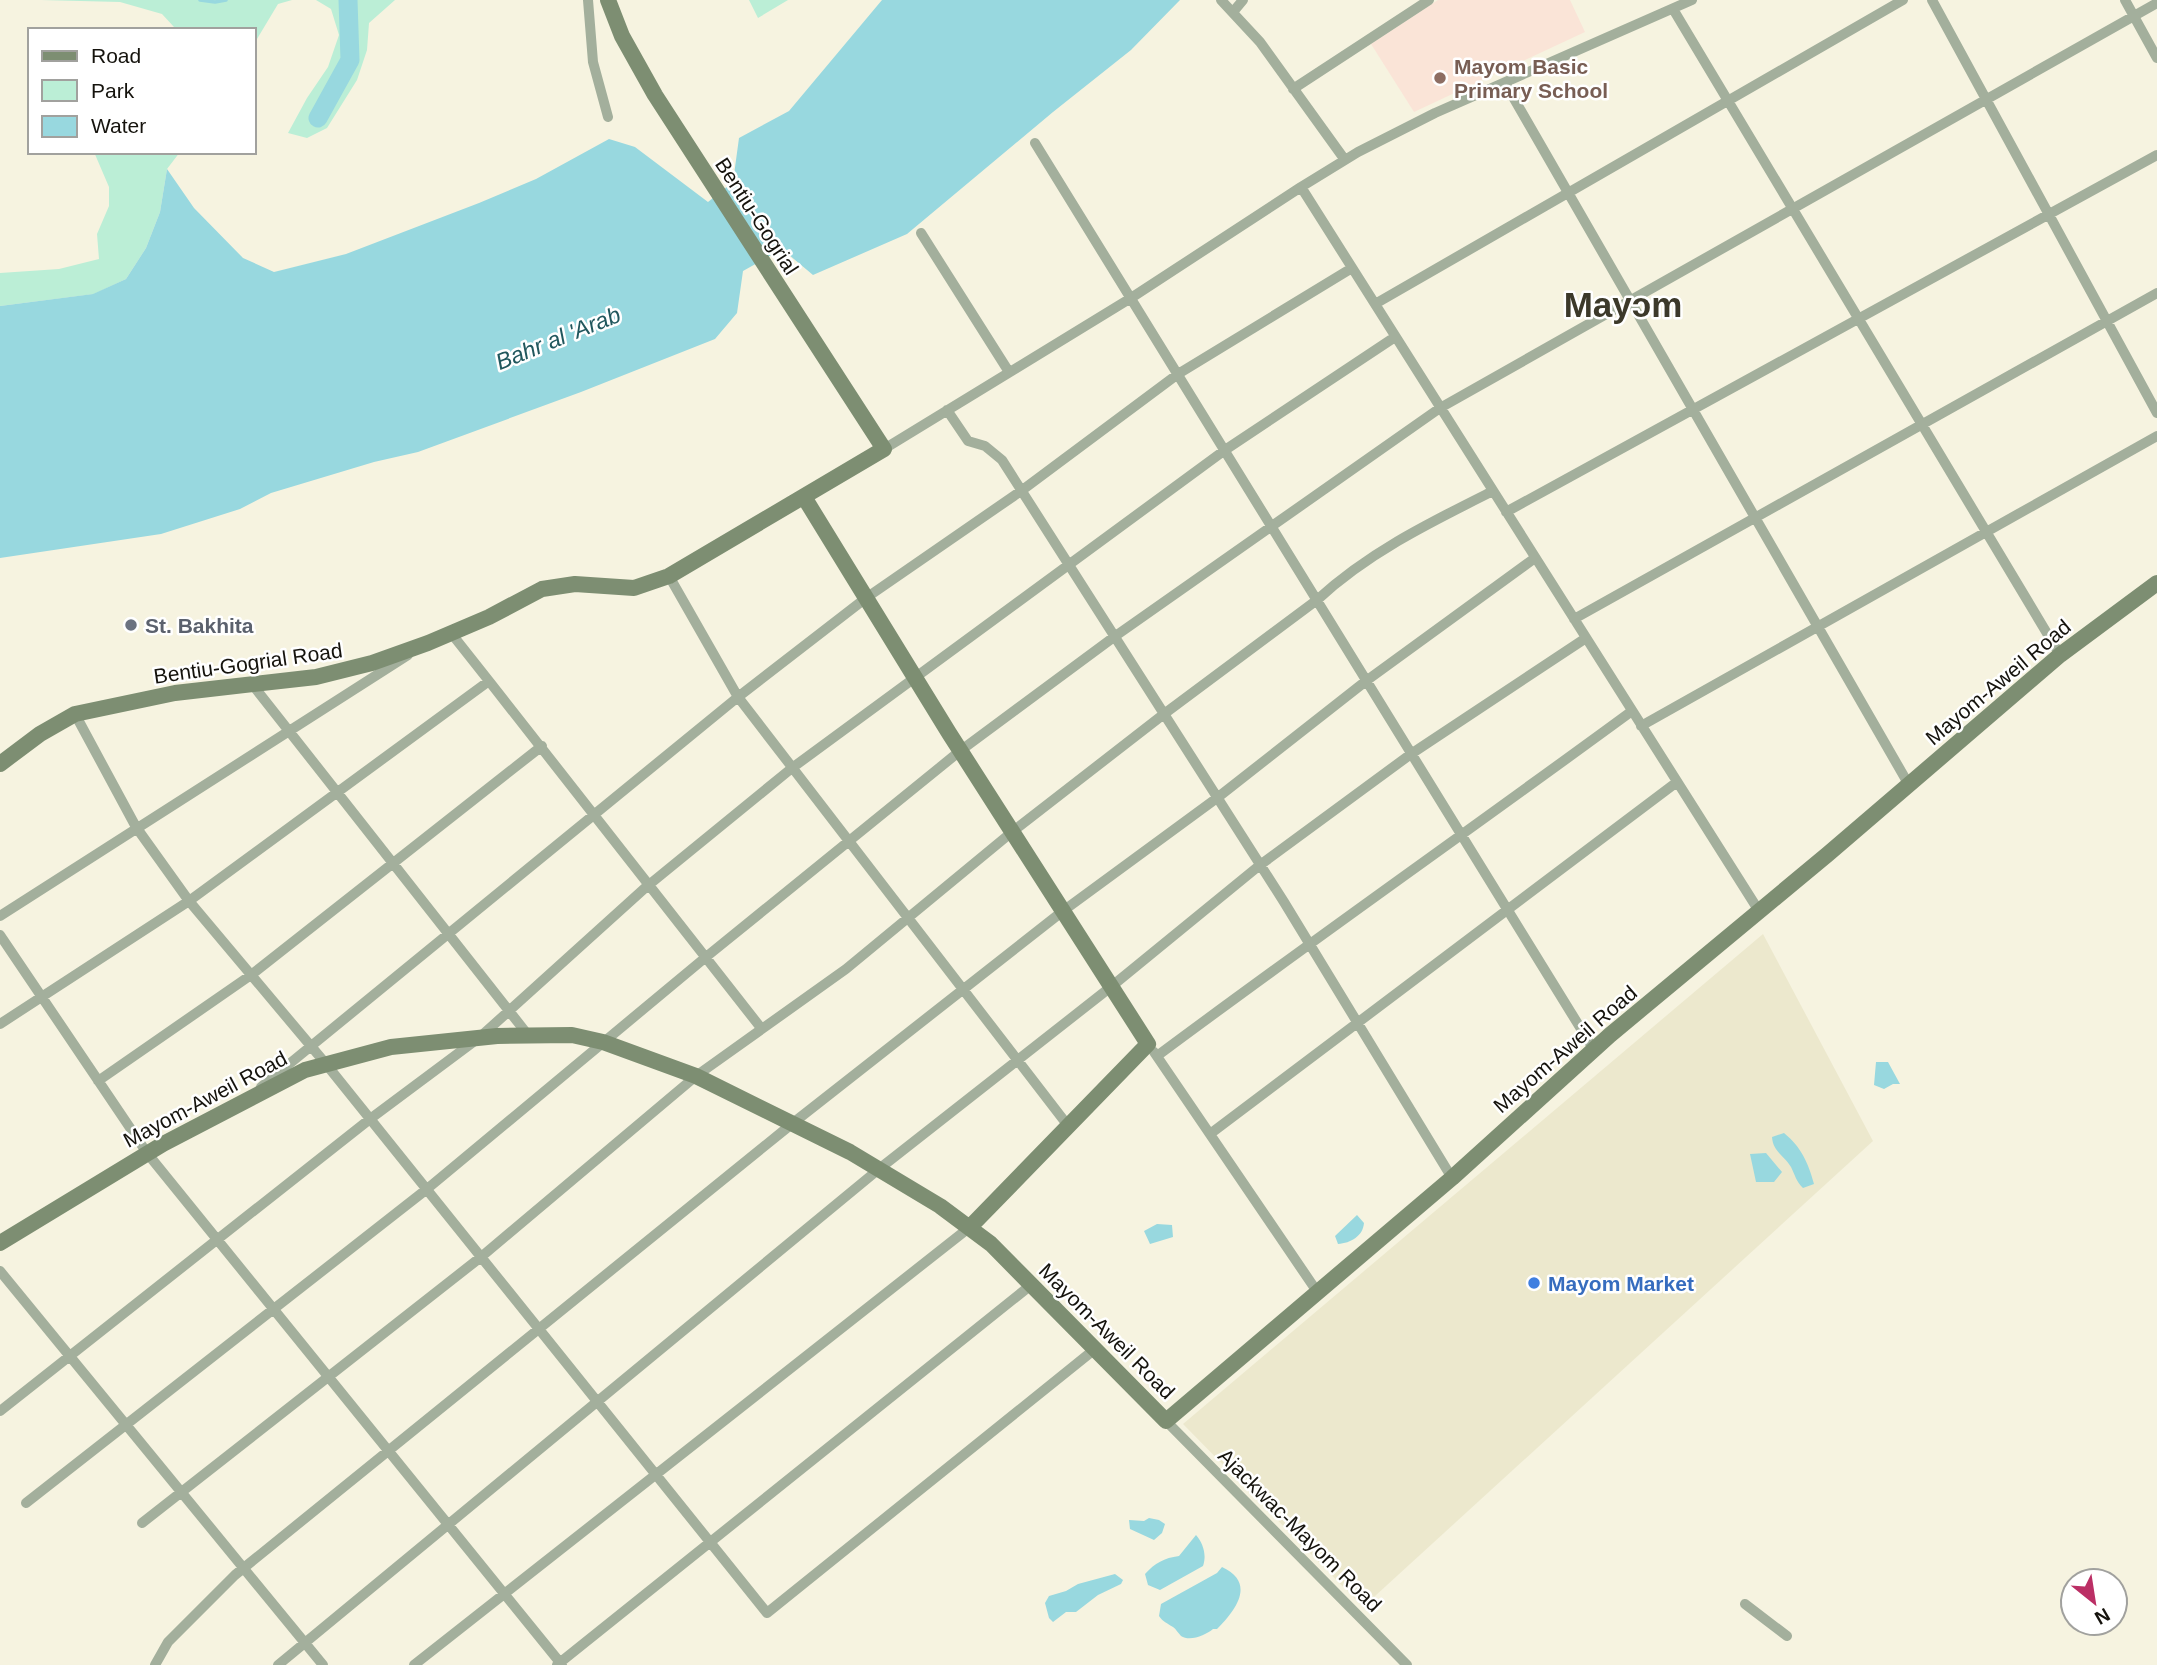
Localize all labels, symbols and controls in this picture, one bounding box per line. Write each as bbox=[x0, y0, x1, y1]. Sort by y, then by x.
legend bbox=[28, 28, 256, 154]
text: Road bbox=[91, 44, 141, 67]
place label: Mayom Basic Primary School bbox=[1454, 55, 1608, 102]
marker: Mayom Basic Primary School bbox=[1432, 70, 1448, 86]
text: Park bbox=[91, 79, 135, 102]
text: Water bbox=[91, 114, 146, 137]
street label: Bentiu-Gogrial bbox=[711, 153, 803, 279]
district label: Mayɔm bbox=[1564, 285, 1682, 324]
water label: Bahr al 'Arab bbox=[492, 301, 624, 375]
place label: St. Bakhita bbox=[145, 614, 254, 637]
street label: Mayom-Aweil Road bbox=[1921, 615, 2075, 749]
marker: St. Bakhita bbox=[123, 617, 139, 633]
street label: Bentiu-Gogrial Road bbox=[152, 638, 344, 688]
street label: Mayom-Aweil Road bbox=[1489, 981, 1641, 1117]
street label: Mayom-Aweil Road bbox=[119, 1046, 291, 1152]
street label: Mayom-Aweil Road bbox=[1035, 1259, 1179, 1403]
place label: Mayom Market bbox=[1548, 1272, 1694, 1295]
marker: Mayom Market bbox=[1526, 1275, 1542, 1291]
street label: Ajackwac-Mayom Road bbox=[1214, 1444, 1386, 1616]
north arrow bbox=[2059, 1567, 2129, 1637]
text: N bbox=[2091, 1604, 2113, 1629]

